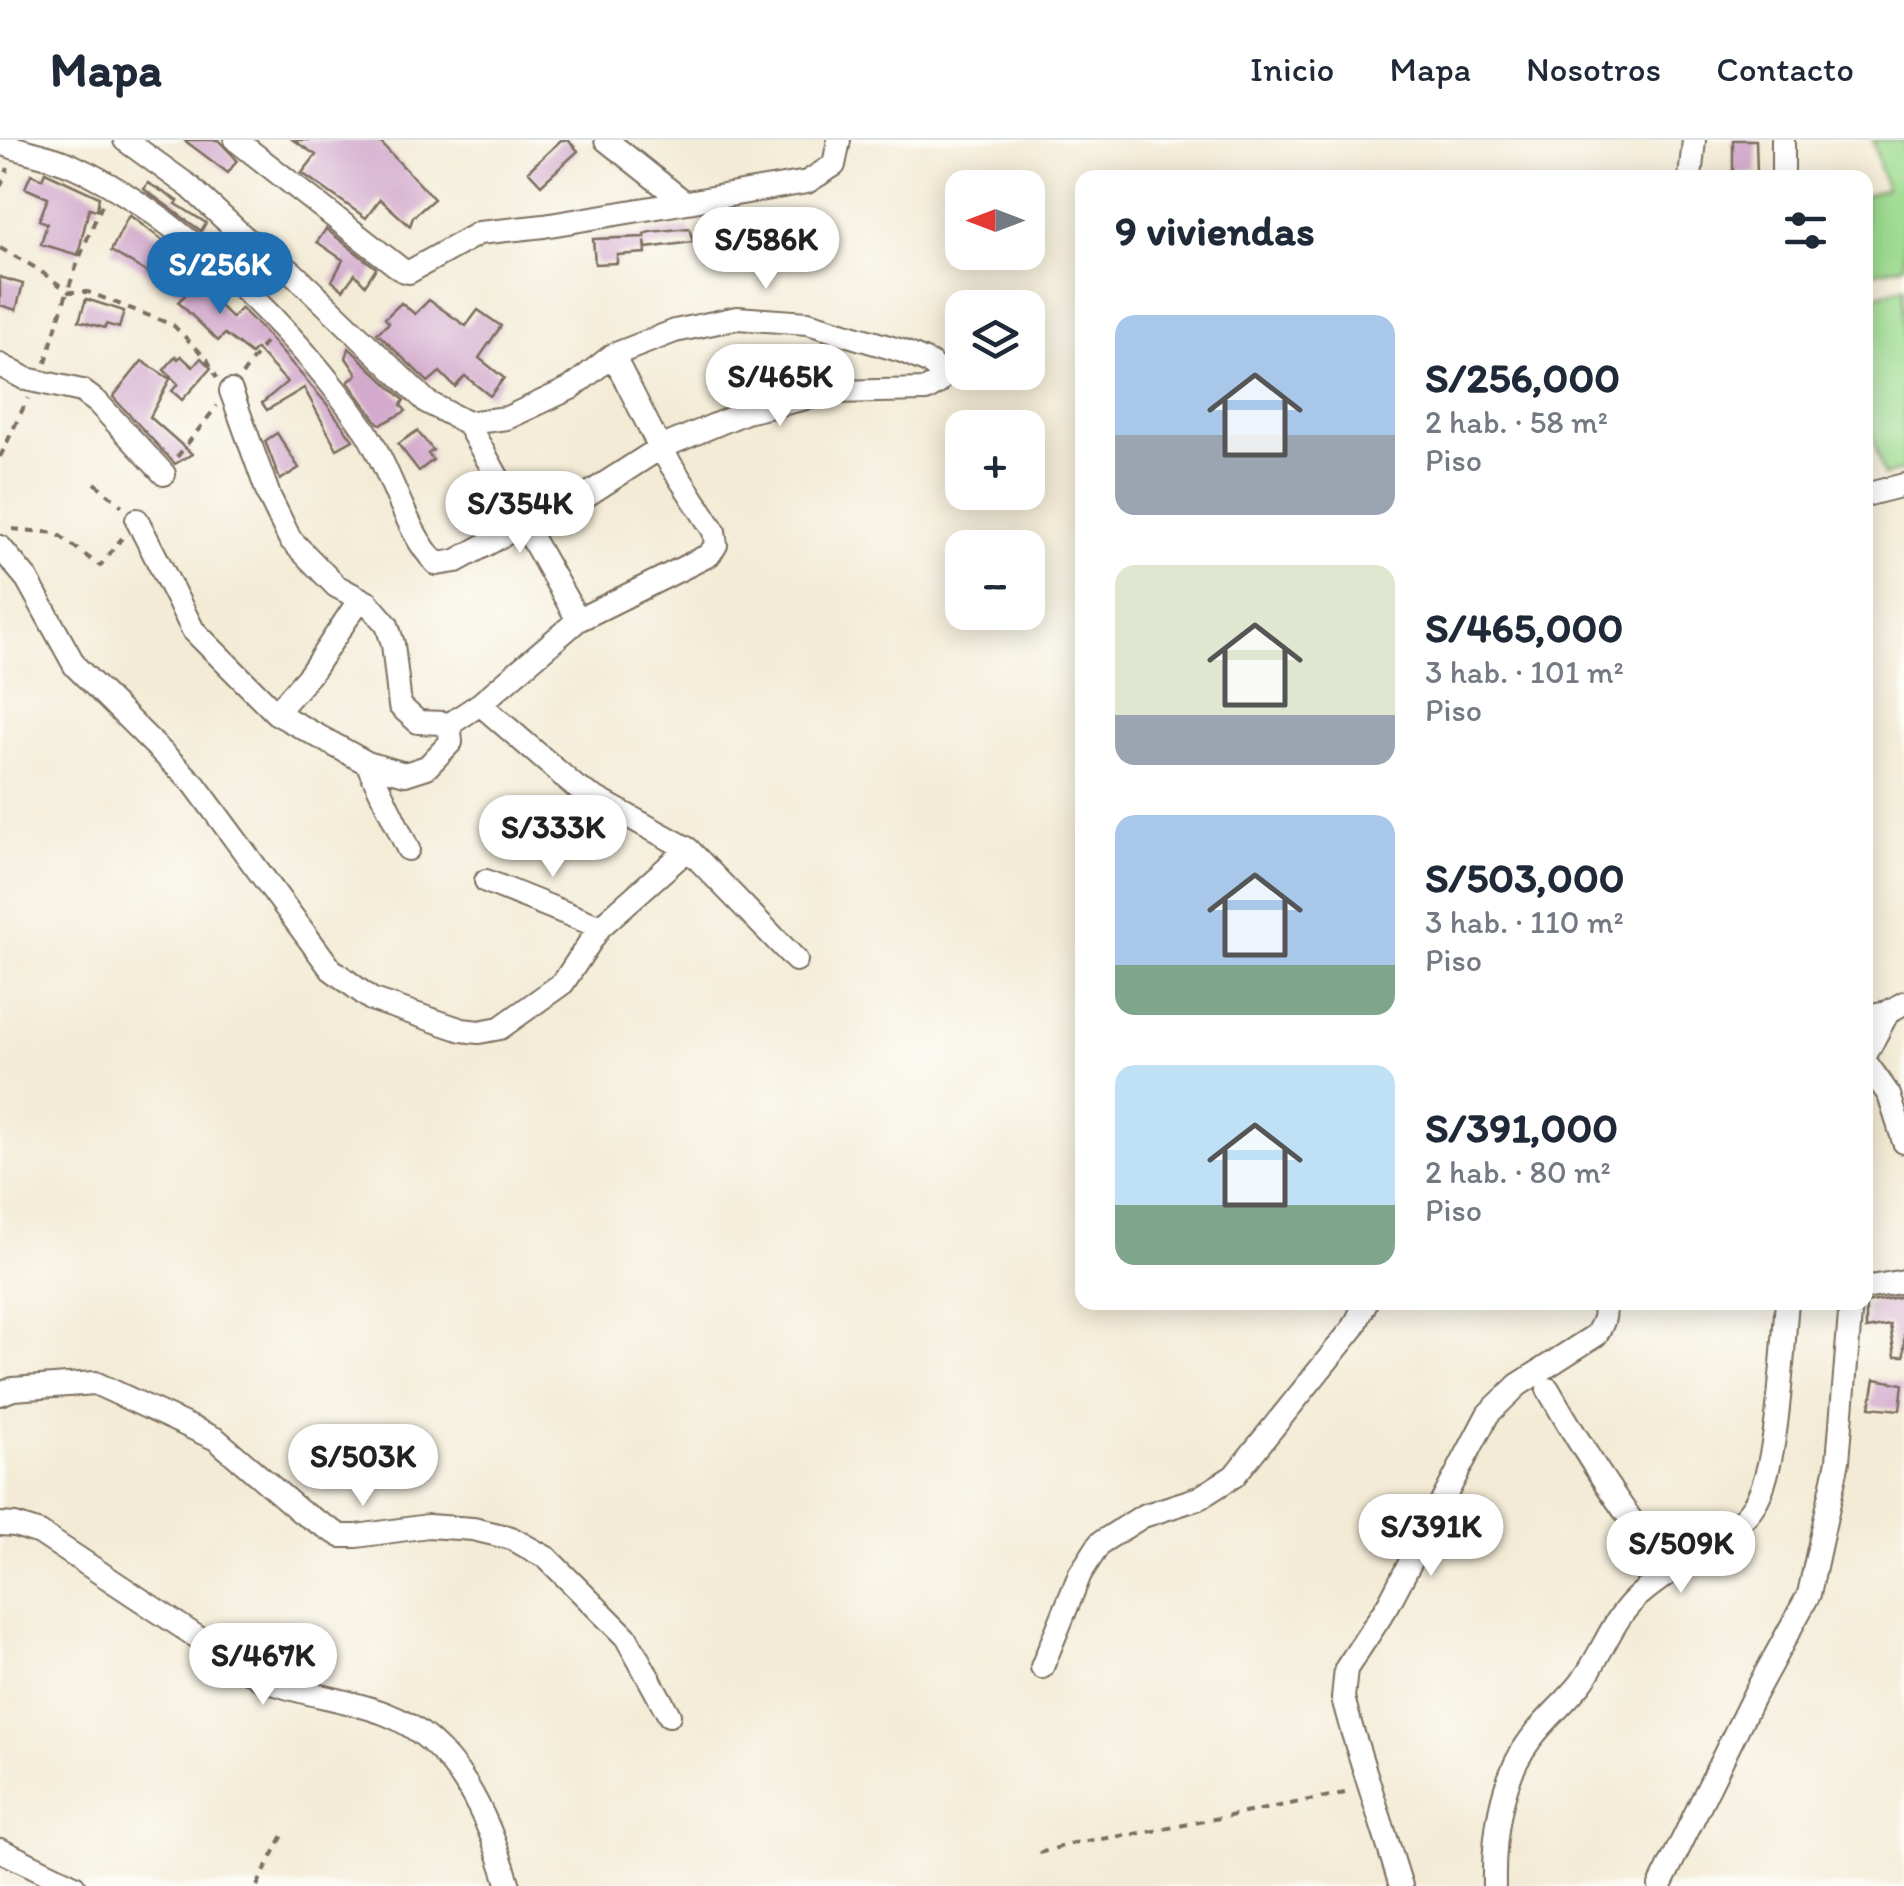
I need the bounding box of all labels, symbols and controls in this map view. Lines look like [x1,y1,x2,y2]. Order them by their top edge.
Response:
text: Mapa [50,40,162,98]
text: Inicio [1250,48,1334,90]
text: Mapa [1389,48,1471,90]
text: Nosotros [1526,48,1661,90]
text: Contacto [1716,48,1854,90]
north arrow [945,170,1045,270]
map controls [945,170,1045,630]
icon: filters [1778,203,1833,258]
text: 9 viviendas [1115,205,1315,256]
pin: S/586K [685,207,847,292]
text: S/586K [714,220,818,258]
pin: S/256K [139,232,301,317]
text: S/256K [169,245,271,283]
button: layers [945,290,1045,390]
pin: S/465K [699,344,861,429]
text: S/256,000 [1425,352,1620,403]
icon: home [1195,355,1315,475]
text: S/465K [728,357,832,395]
text: 2 hab. · 58 m² [1425,403,1608,441]
button: + [945,410,1045,510]
text: Piso [1425,441,1482,479]
pin: S/354K [439,471,601,556]
text: S/354K [467,484,573,522]
button: − [945,530,1045,630]
text: S/465,000 [1425,602,1623,653]
icon: home [1195,605,1315,725]
text: 3 hab. · 101 m² [1425,653,1624,691]
text: Piso [1425,691,1482,729]
pin: S/333K [472,795,634,880]
text: S/333K [501,808,605,846]
text: S/503,000 [1425,852,1625,903]
icon: home [1195,855,1315,975]
text: 3 hab. · 110 m² [1425,903,1624,941]
text: Piso [1425,941,1482,979]
text: S/391,000 [1425,1102,1618,1153]
icon: home [1195,1105,1315,1225]
text: 2 hab. · 80 m² [1425,1153,1611,1191]
text: Piso [1425,1191,1482,1229]
pin: S/503K [282,1424,444,1509]
text: S/503K [310,1437,416,1475]
pin: S/391K [1350,1494,1512,1579]
text: S/391K [1381,1507,1481,1545]
pin: S/509K [1600,1511,1762,1596]
text: S/509K [1628,1524,1734,1562]
pin: S/467K [182,1623,344,1708]
text: S/467K [211,1636,315,1674]

